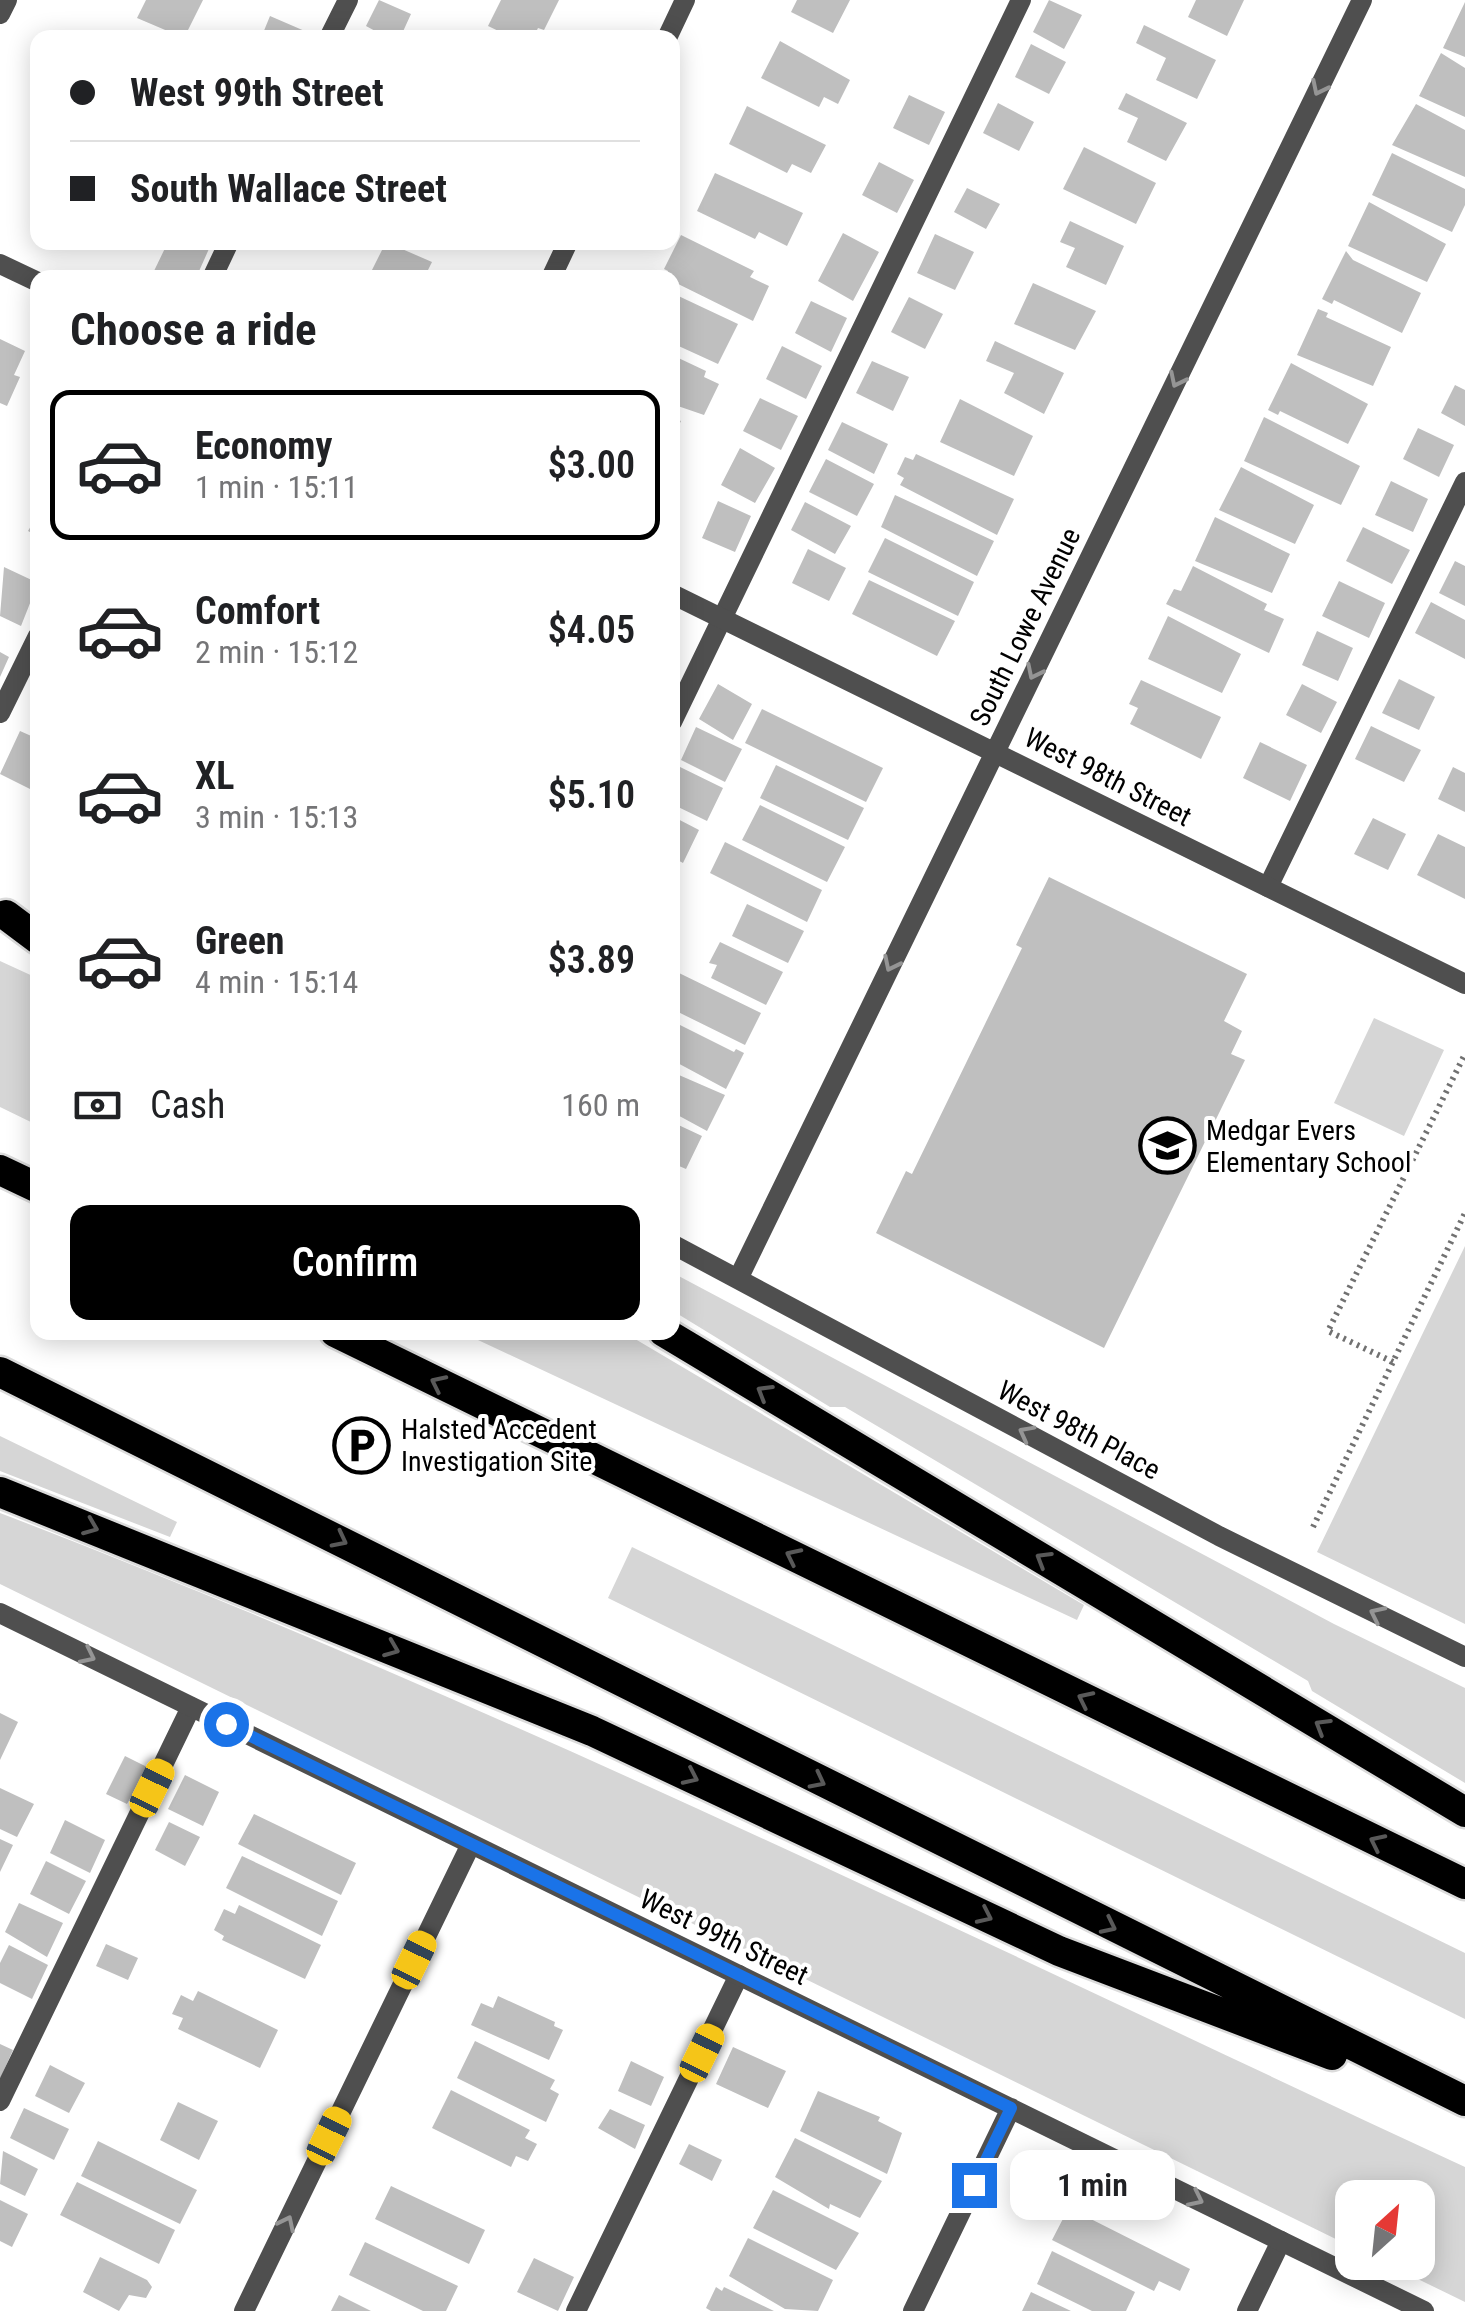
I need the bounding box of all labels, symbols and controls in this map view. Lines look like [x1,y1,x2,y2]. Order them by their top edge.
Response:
text: West 99th Street [130,71,384,115]
one-way arrow [1312,77,1331,95]
text: South Wallace Street [130,167,447,211]
text: Choose a ride [70,303,317,356]
one-way arrow [1169,370,1189,388]
icon: car [75,420,165,510]
text: Economy [195,424,332,468]
text: $3.00 [548,443,635,487]
text: 1 min · 15:11 [195,468,358,506]
street label: South Lowe Avenue [963,523,1087,731]
icon: car [75,585,165,675]
text: Comfort [195,589,320,633]
text: $4.05 [548,608,635,652]
text: 2 min · 15:12 [195,633,358,671]
one-way arrow [1026,662,1046,680]
street label: West 98th Street [1019,721,1197,833]
icon: car [75,750,165,840]
text: XL [195,754,234,798]
text: $5.10 [548,773,635,817]
text: 3 min · 15:13 [195,798,358,836]
icon: car [75,915,165,1005]
text: Green [195,919,285,963]
text: $3.89 [548,938,635,982]
one-way arrow [884,954,904,972]
text: 4 min · 15:14 [195,963,358,1001]
icon: cash [70,1078,125,1133]
text: Cash [150,1083,225,1127]
text: 160 m [561,1086,640,1124]
place label: Medgar Evers Elementary School [1206,1114,1411,1179]
school or university icon: Medgar Evers Elementary School [1137,1116,1197,1176]
button: Confirm [70,1205,640,1320]
street label: West 98th Place [992,1373,1166,1487]
one-way arrow [431,1376,449,1395]
one-way arrow [757,1385,775,1404]
place label: Halsted Accedent Investigation Site [401,1413,597,1478]
parking icon: Halsted Accedent Investigation Site [332,1415,392,1475]
one-way arrow [1019,1426,1037,1445]
one-way arrow [81,1516,99,1536]
one-way arrow [330,1528,348,1548]
one-way arrow [786,1549,804,1569]
one-way arrow [1036,1552,1054,1571]
one-way arrow [1370,1607,1388,1626]
one-way arrow [382,1638,400,1658]
one-way arrow [77,1643,95,1663]
one-way arrow [1078,1692,1096,1711]
route start [204,1702,249,1747]
one-way arrow [1315,1719,1333,1738]
car [125,1754,179,1822]
one-way arrow [681,1765,699,1785]
one-way arrow [807,1768,825,1788]
one-way arrow [1370,1834,1388,1854]
street label: West 99th Street [635,1882,813,1992]
one-way arrow [975,1903,993,1923]
one-way arrow [1098,1913,1116,1933]
car [387,1926,441,1994]
car [675,2019,729,2087]
car [302,2102,356,2170]
callout: 1 min [1009,2150,1174,2220]
route end [952,2163,997,2208]
text: 1 min [1057,2166,1128,2204]
north arrow [1335,2180,1435,2280]
map controls [1335,2180,1435,2280]
one-way arrow [1186,2187,1204,2207]
one-way arrow [274,2216,294,2234]

